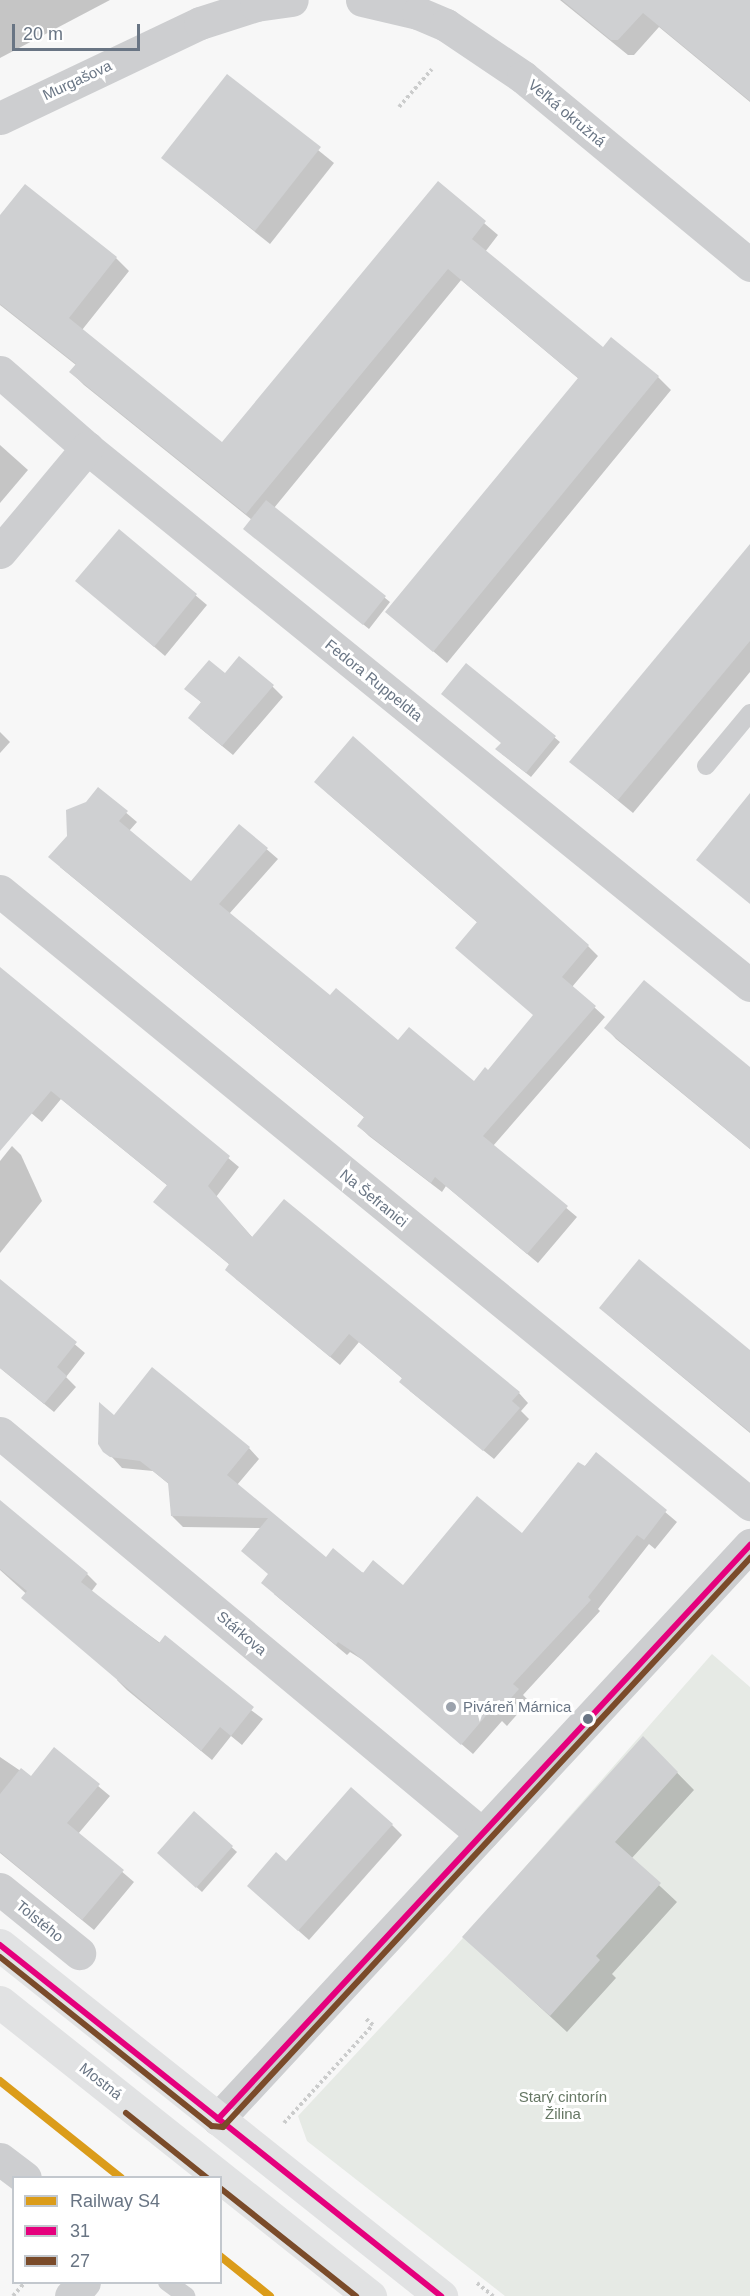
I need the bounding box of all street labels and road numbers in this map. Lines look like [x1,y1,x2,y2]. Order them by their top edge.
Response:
street label: Murgašova [40,56,114,104]
street label: Veľká okružná [525,75,609,151]
street label: Fedora Ruppeldta [322,635,426,725]
street label: Na Šefranici [337,1165,411,1231]
street label: Stárkova [214,1607,270,1659]
street label: Tolstého [13,1896,67,1946]
street label: Mostná [76,2059,126,2103]

